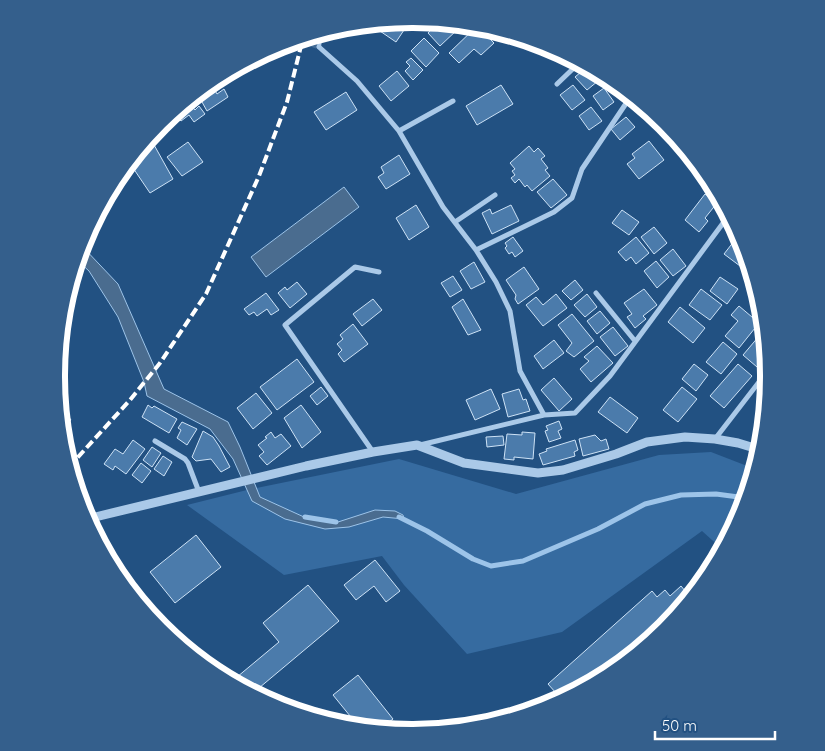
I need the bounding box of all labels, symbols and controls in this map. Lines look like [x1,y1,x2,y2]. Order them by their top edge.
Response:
scale bar [655,708,775,740]
text: 50 m [662,716,697,735]

